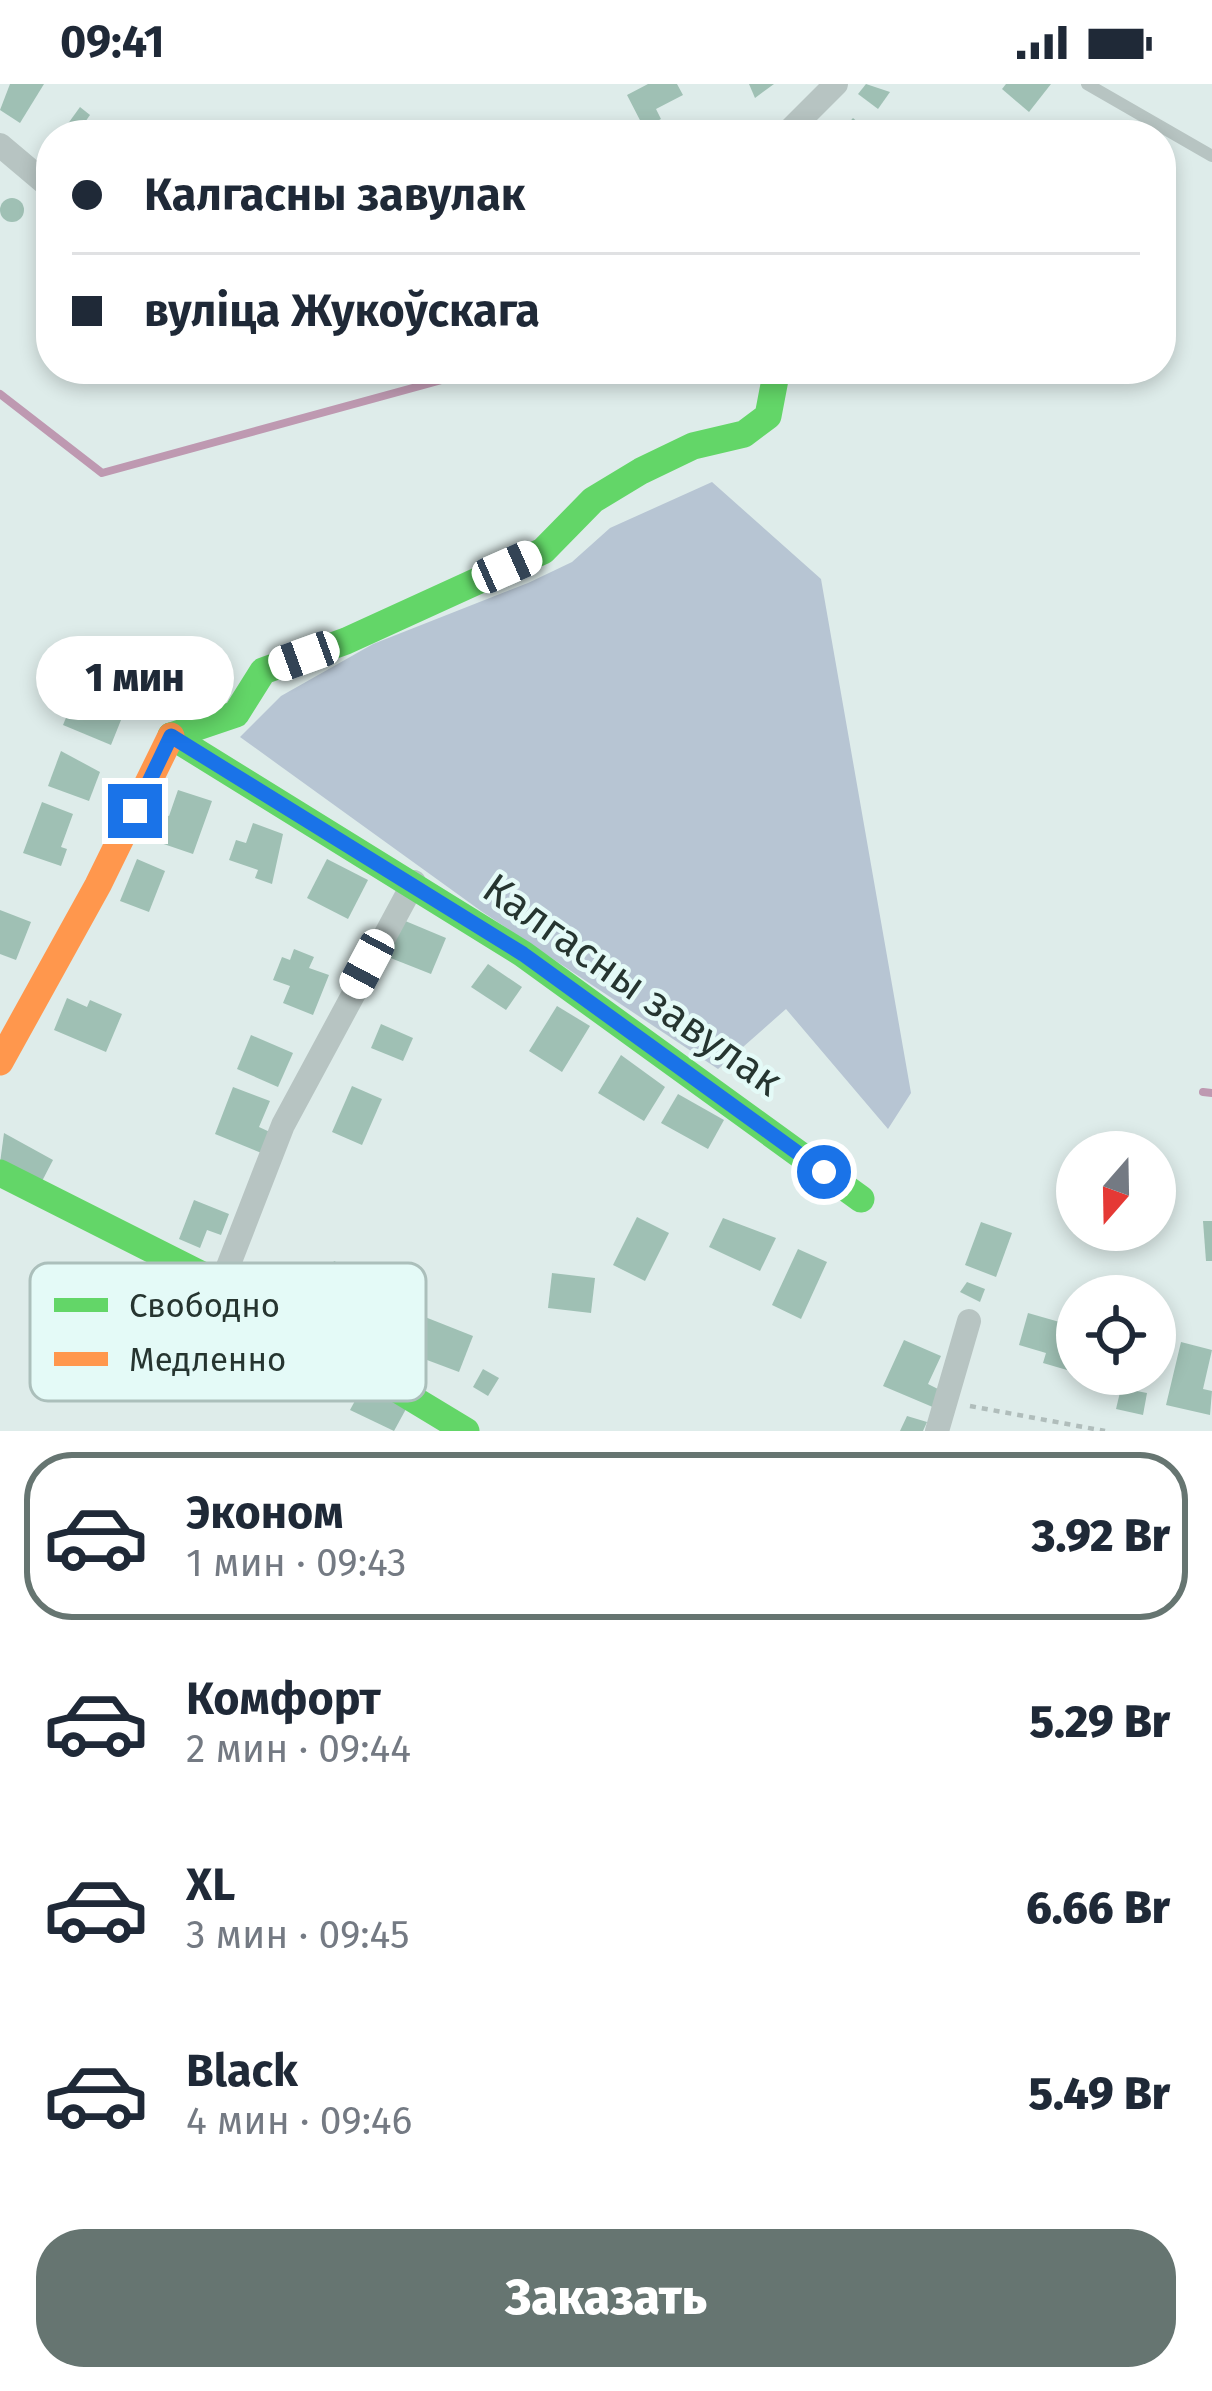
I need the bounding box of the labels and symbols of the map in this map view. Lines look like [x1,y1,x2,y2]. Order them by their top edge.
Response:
car [467,536,547,598]
car [264,627,344,685]
callout: 1 мин [36,637,234,721]
route end [108,784,162,838]
street label: Калгасны завулак [473,863,792,1107]
car [334,924,400,1004]
north arrow [1056,1131,1176,1251]
route start [797,1145,851,1199]
legend [30,1263,426,1401]
text: Свободно [129,1286,280,1326]
text: Медленно [129,1340,286,1380]

